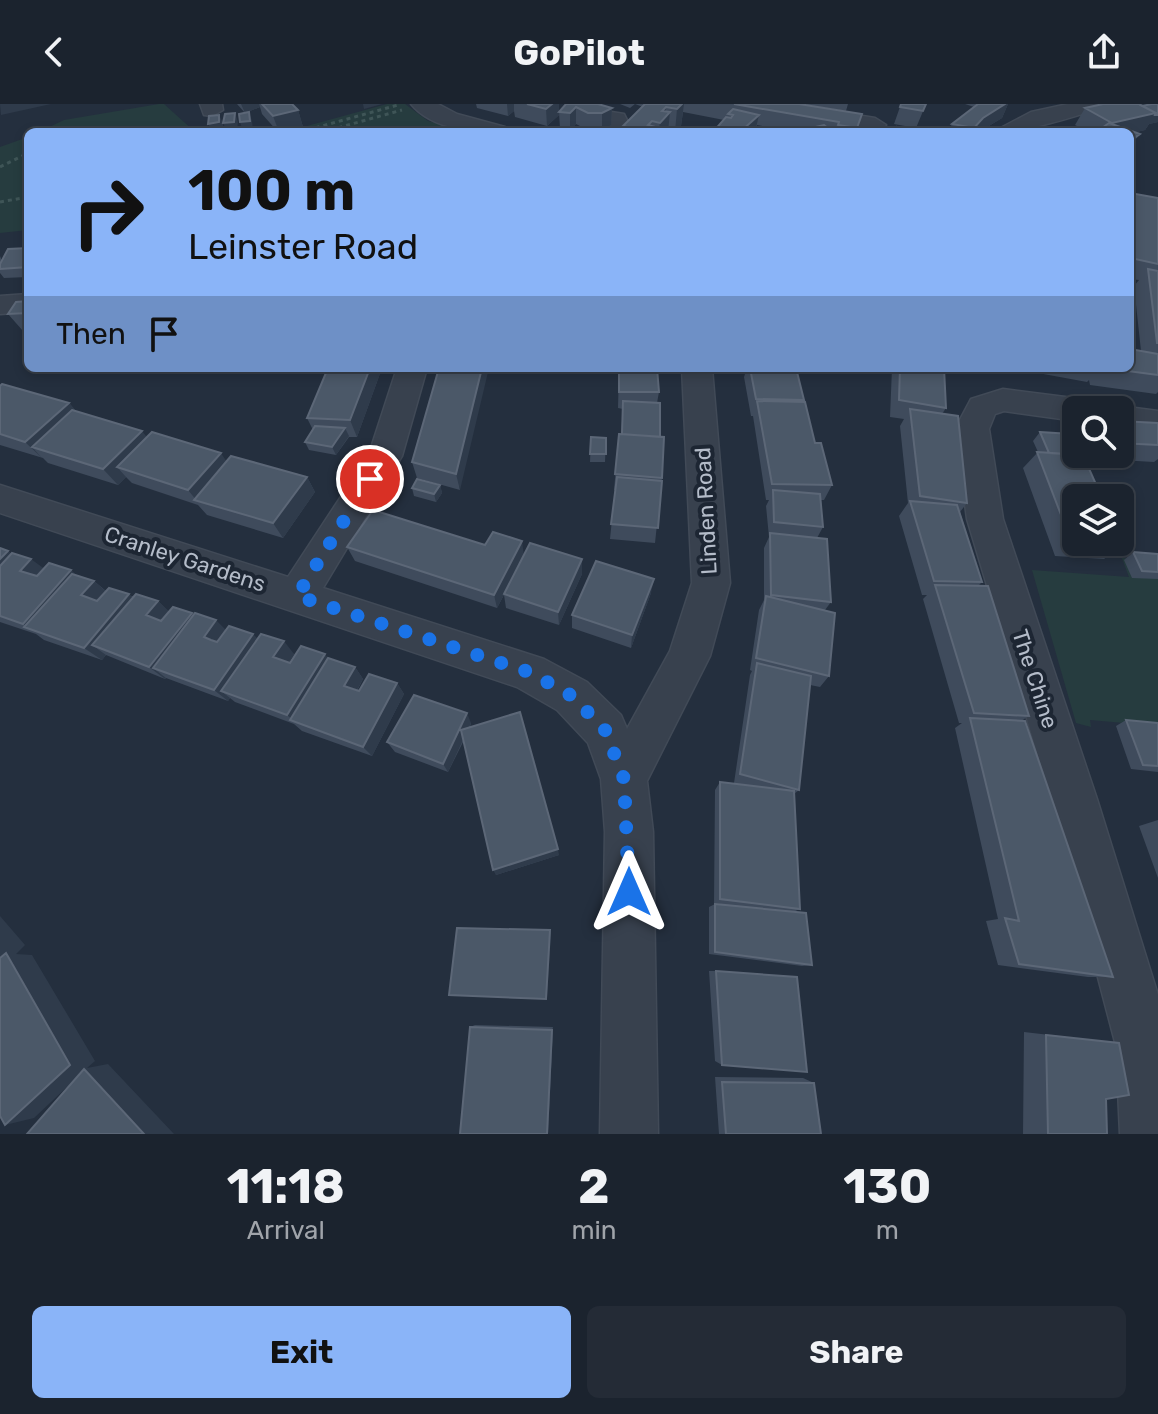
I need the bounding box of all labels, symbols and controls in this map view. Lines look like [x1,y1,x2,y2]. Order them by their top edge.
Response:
icon: back [32,30,76,74]
icon: share [1082,30,1126,74]
text: GoPilot [513,31,645,74]
text: 100 m [188,158,355,224]
icon: right [56,160,160,264]
text: Leinster Road [188,225,418,268]
icon: arrive [142,312,186,356]
text: Then [56,316,126,352]
map controls [1062,396,1134,556]
button: search [1062,396,1134,468]
pin [336,445,404,513]
street label: Linden Road [689,447,723,575]
icon: arrive [348,457,392,501]
button: layers [1062,484,1134,556]
street label: Cranley Gardens [101,520,269,598]
street label: The Chine [1006,626,1064,732]
position arrow [587,850,671,934]
text: 11:18 [227,1158,345,1215]
text: 2 [578,1158,610,1215]
text: 130 [843,1158,931,1215]
text: Arrival [247,1215,325,1246]
text: min [571,1215,617,1246]
text: m [876,1215,899,1246]
button: Exit [32,1306,571,1398]
button: Share [587,1306,1126,1398]

